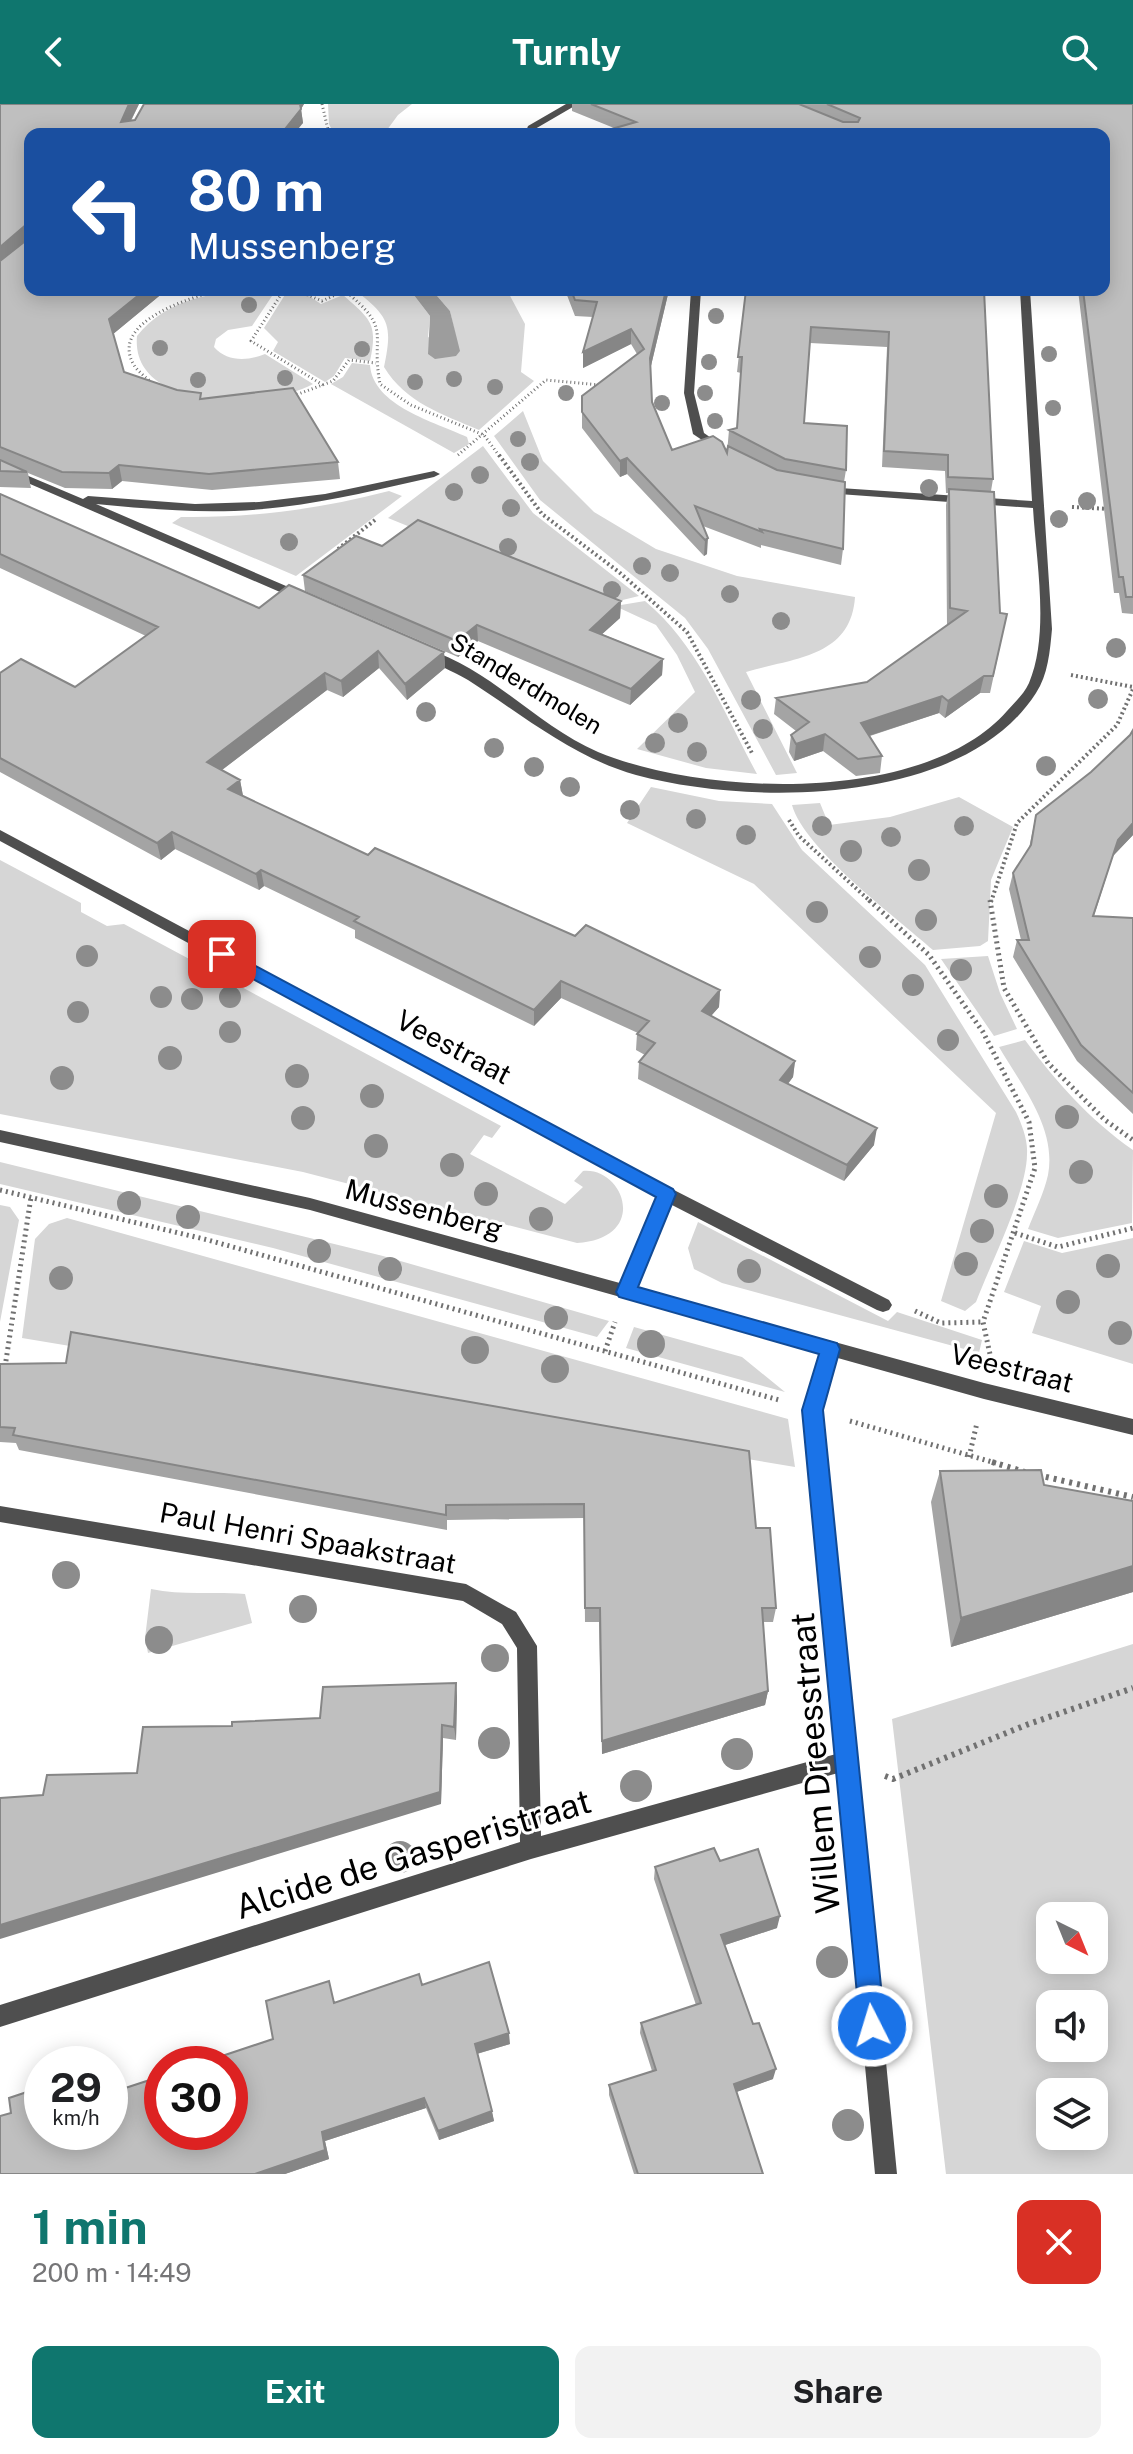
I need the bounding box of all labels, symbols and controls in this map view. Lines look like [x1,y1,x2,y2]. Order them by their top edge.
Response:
icon: back [32,30,76,74]
icon: search [1057,30,1101,74]
text: Turnly [512,31,621,73]
text: 80 m [188,158,324,224]
icon: left [56,160,160,264]
text: Mussenberg [188,225,396,267]
street label: Standerdmolen [446,627,607,739]
pin [188,920,256,988]
icon: arrive [200,932,244,976]
street label: Veestraat [391,1003,517,1091]
street label: Mussenberg [342,1172,507,1245]
street label: Veestraat [947,1336,1077,1399]
street label: Paul Henri Spaakstraat [157,1495,459,1580]
street label: Willem Dreesstraat [782,1611,848,1915]
street label: Alcide de Gasperistraat [230,1781,596,1927]
north arrow [1036,1902,1108,1974]
map controls [1036,1902,1108,2150]
position arrow [830,1984,914,2068]
button: sound [1036,1990,1108,2062]
speed limit sign: 30 [144,2046,248,2150]
text: 29 [50,2064,102,2111]
button: layers [1036,2078,1108,2150]
text: km/h [52,2106,100,2130]
text: 1 min [32,2198,148,2255]
button: close [1017,2200,1101,2284]
text: 200 m · 14:49 [32,2257,192,2288]
button: Exit [32,2346,559,2438]
button: Share [575,2346,1101,2438]

